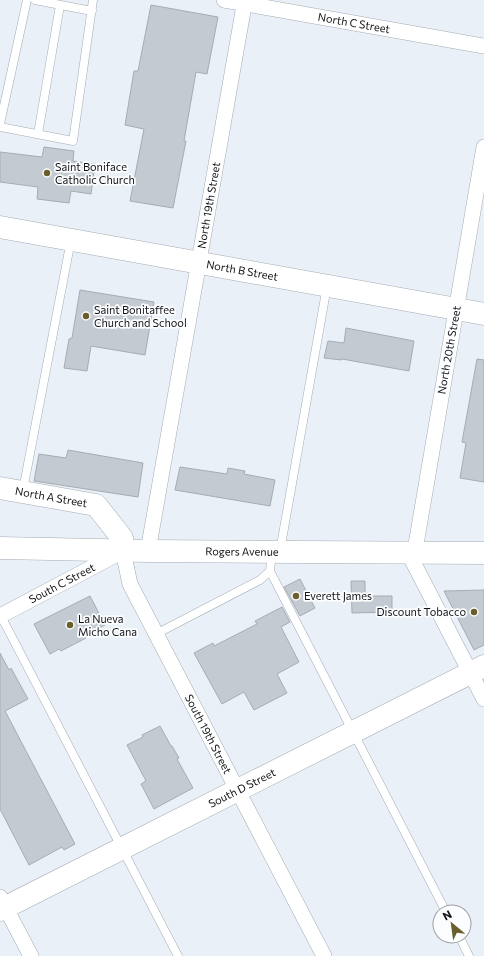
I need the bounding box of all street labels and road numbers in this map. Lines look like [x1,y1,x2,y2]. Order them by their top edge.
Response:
street label: North C Street [317,10,392,35]
street label: North 19th Street [194,160,222,250]
street label: North B Street [205,257,280,283]
street label: North 20th Street [434,304,463,395]
street label: North A Street [14,484,89,509]
street label: Rogers Avenue [205,544,279,558]
street label: South C Street [26,560,97,606]
street label: South 19th Street [183,692,235,776]
street label: South D Street [206,765,278,810]

